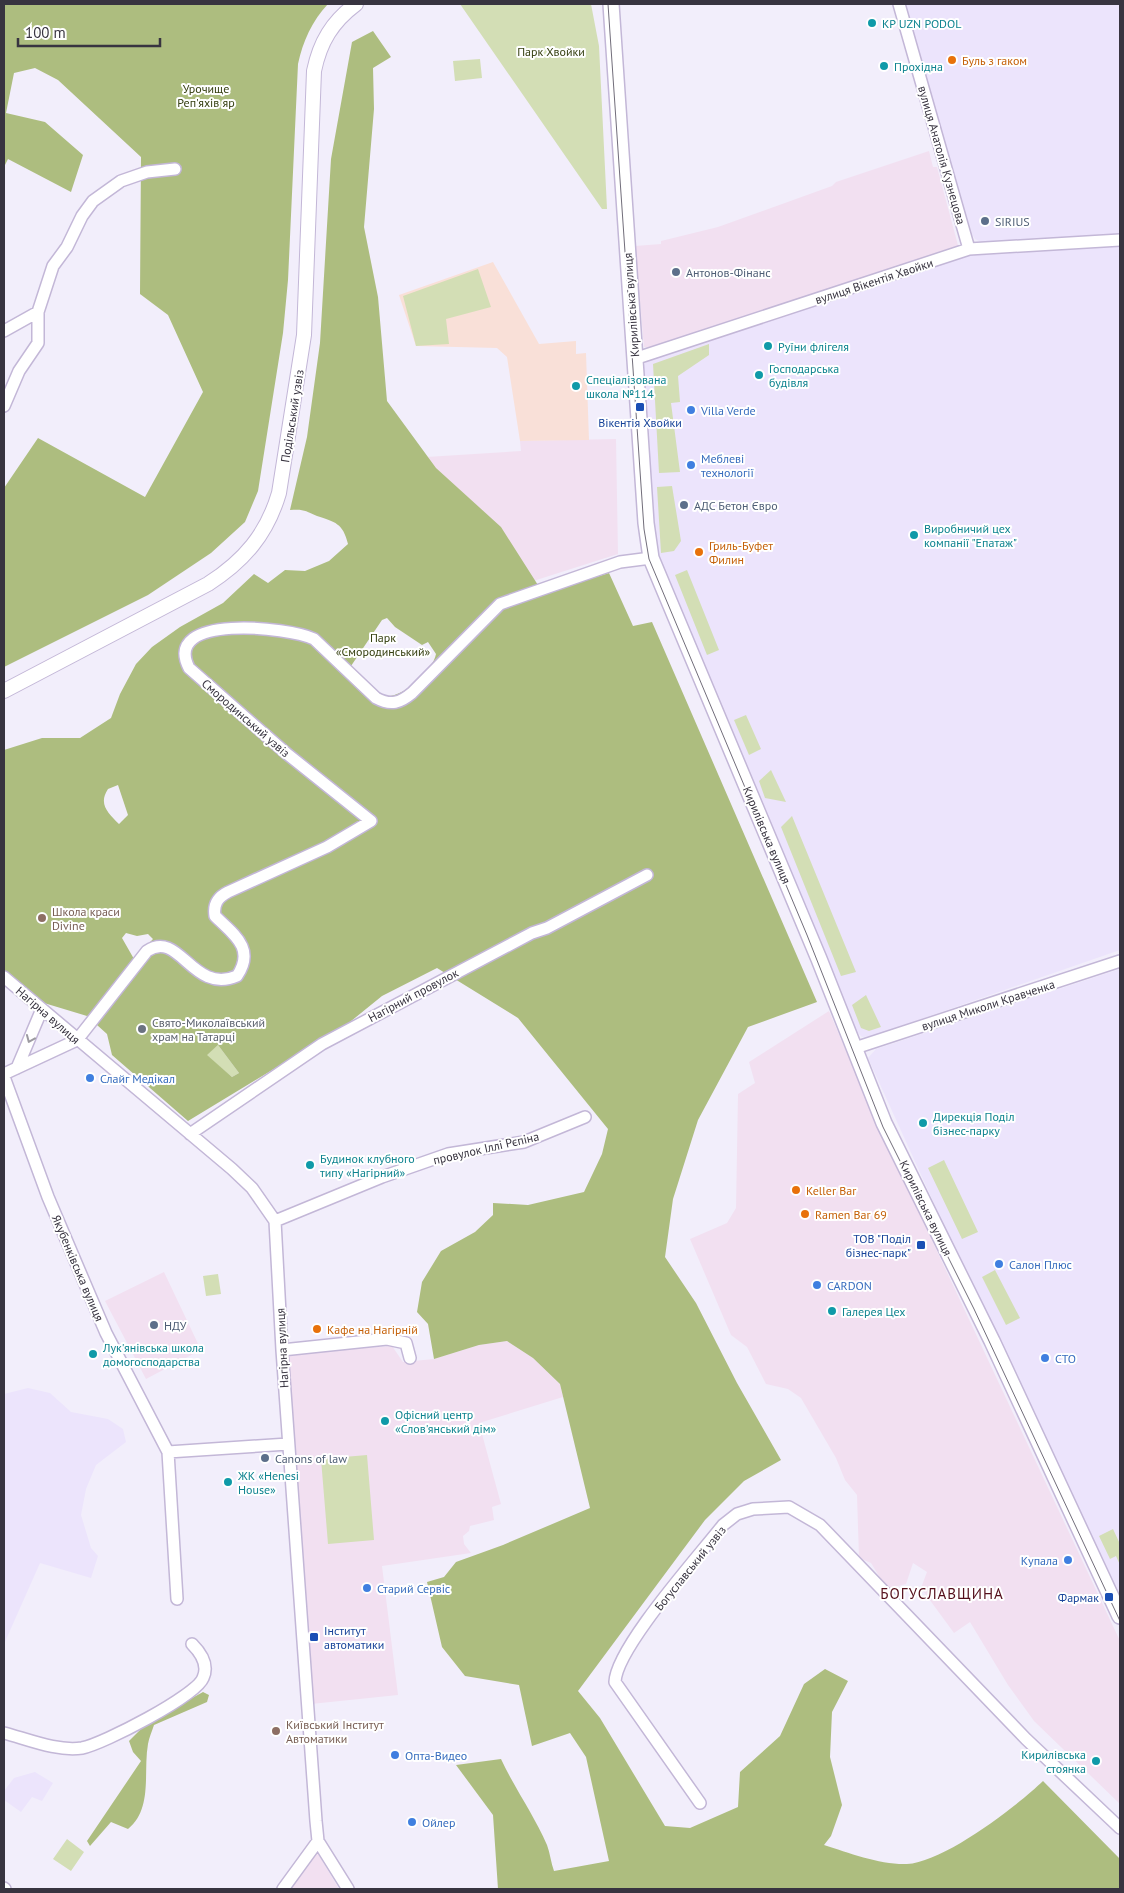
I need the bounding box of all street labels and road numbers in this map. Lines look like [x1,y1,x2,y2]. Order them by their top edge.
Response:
street label: вулиця Анатолія Кузнецова [915,84,969,226]
street label: Кирилівська вулиця [620,252,642,358]
street label: вулиця Вікентія Хвойки [813,255,935,307]
street label: Подільський узвіз [277,368,307,464]
street label: Смородинський узвіз [199,676,293,760]
street label: Кирилівська вулиця [740,784,794,886]
street label: Нагірний провулок [365,965,461,1025]
street label: вулиця Миколи Кравченка [919,976,1057,1034]
street label: Нагірна вулиця [13,983,83,1047]
street label: провулок Іллі Рєпіна [432,1129,540,1167]
street label: Кирилівська вулиця [896,1158,956,1258]
street label: Якубенківська вулиця [49,1212,107,1324]
street label: Нагірна вулиця [272,1308,292,1388]
street label: Богуславський узвіз [651,1523,729,1613]

